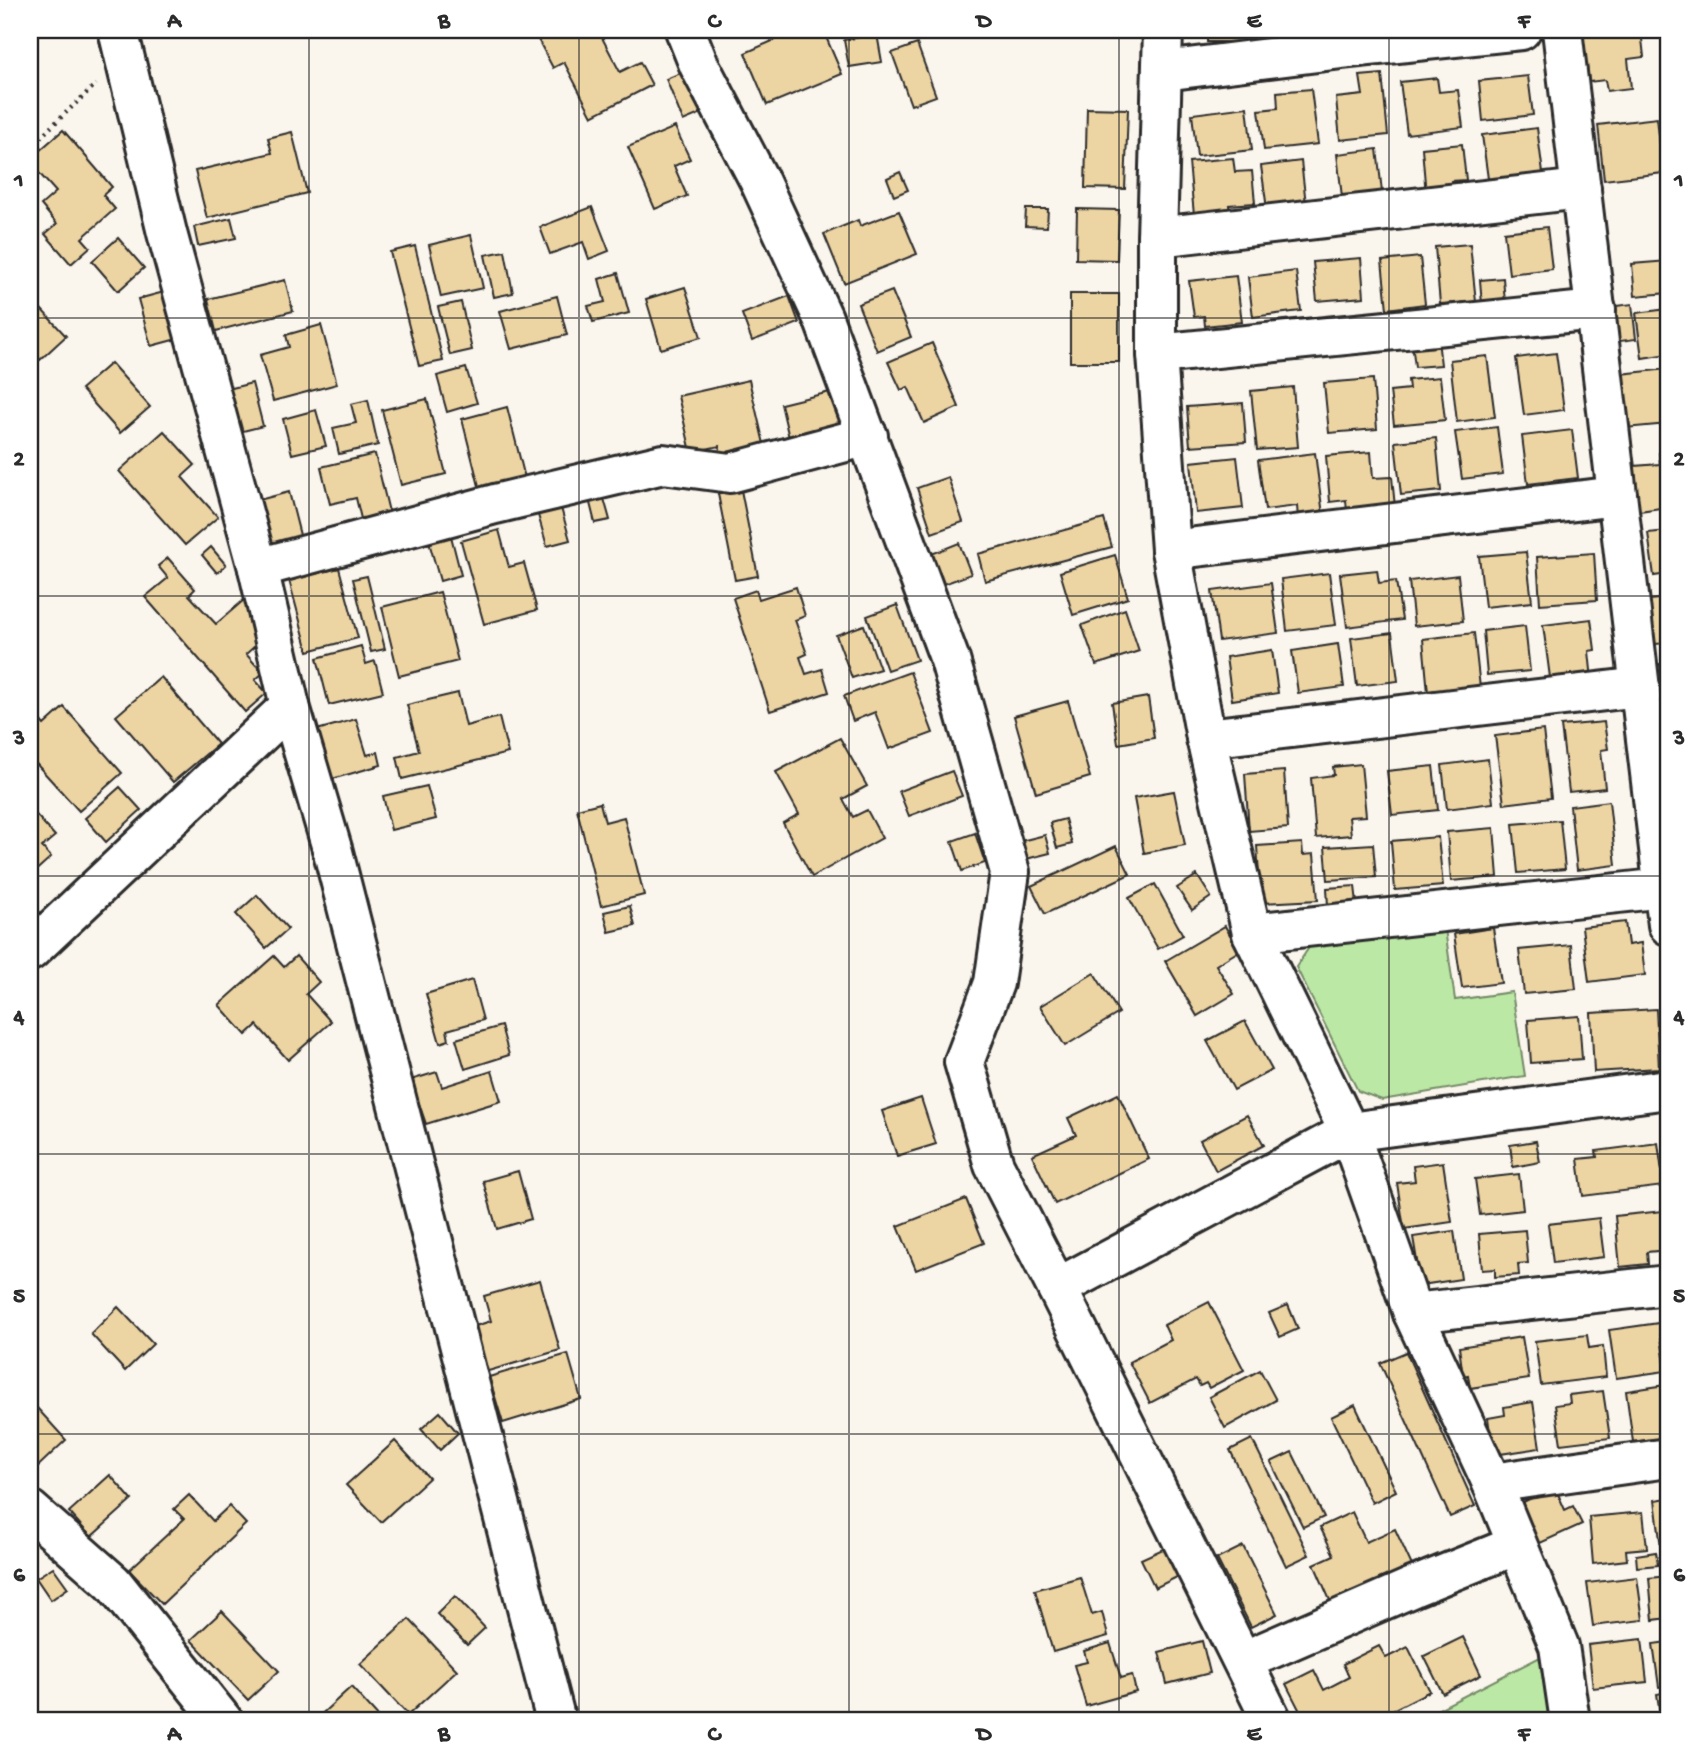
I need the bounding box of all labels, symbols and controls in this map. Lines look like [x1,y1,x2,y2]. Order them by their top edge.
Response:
text: A [166,9,182,36]
text: B [437,9,451,36]
text: C [708,9,723,36]
text: D [975,9,993,36]
text: E [1247,9,1263,36]
text: F [1517,9,1532,36]
text: 1 [13,168,24,195]
text: 1 [1673,168,1684,195]
text: 2 [13,447,25,474]
text: 2 [1673,447,1685,474]
text: 3 [12,726,25,753]
text: 3 [1672,726,1685,753]
text: 4 [13,1005,25,1032]
text: 4 [1673,1005,1685,1032]
text: 5 [13,1284,25,1311]
text: 5 [1673,1284,1685,1311]
text: 6 [13,1563,26,1590]
text: 6 [1673,1563,1686,1590]
text: A [166,1722,182,1749]
text: B [437,1722,451,1749]
text: C [708,1722,723,1749]
text: D [975,1722,993,1749]
text: E [1247,1722,1263,1749]
text: F [1517,1722,1532,1749]

